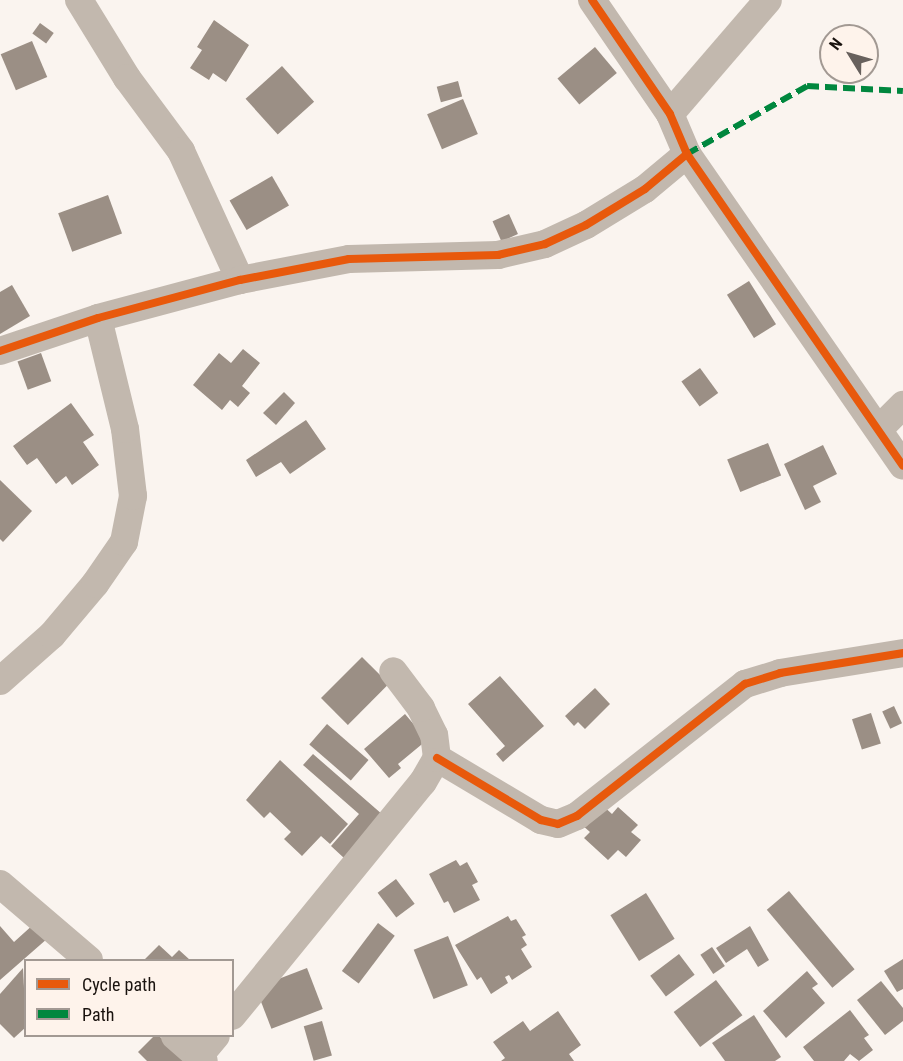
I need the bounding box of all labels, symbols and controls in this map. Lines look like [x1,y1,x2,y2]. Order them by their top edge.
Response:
north arrow [819,24,879,84]
text: N [825,34,846,54]
legend [24,959,234,1037]
text: Cycle path [82,974,156,995]
text: Path [82,1004,115,1025]

